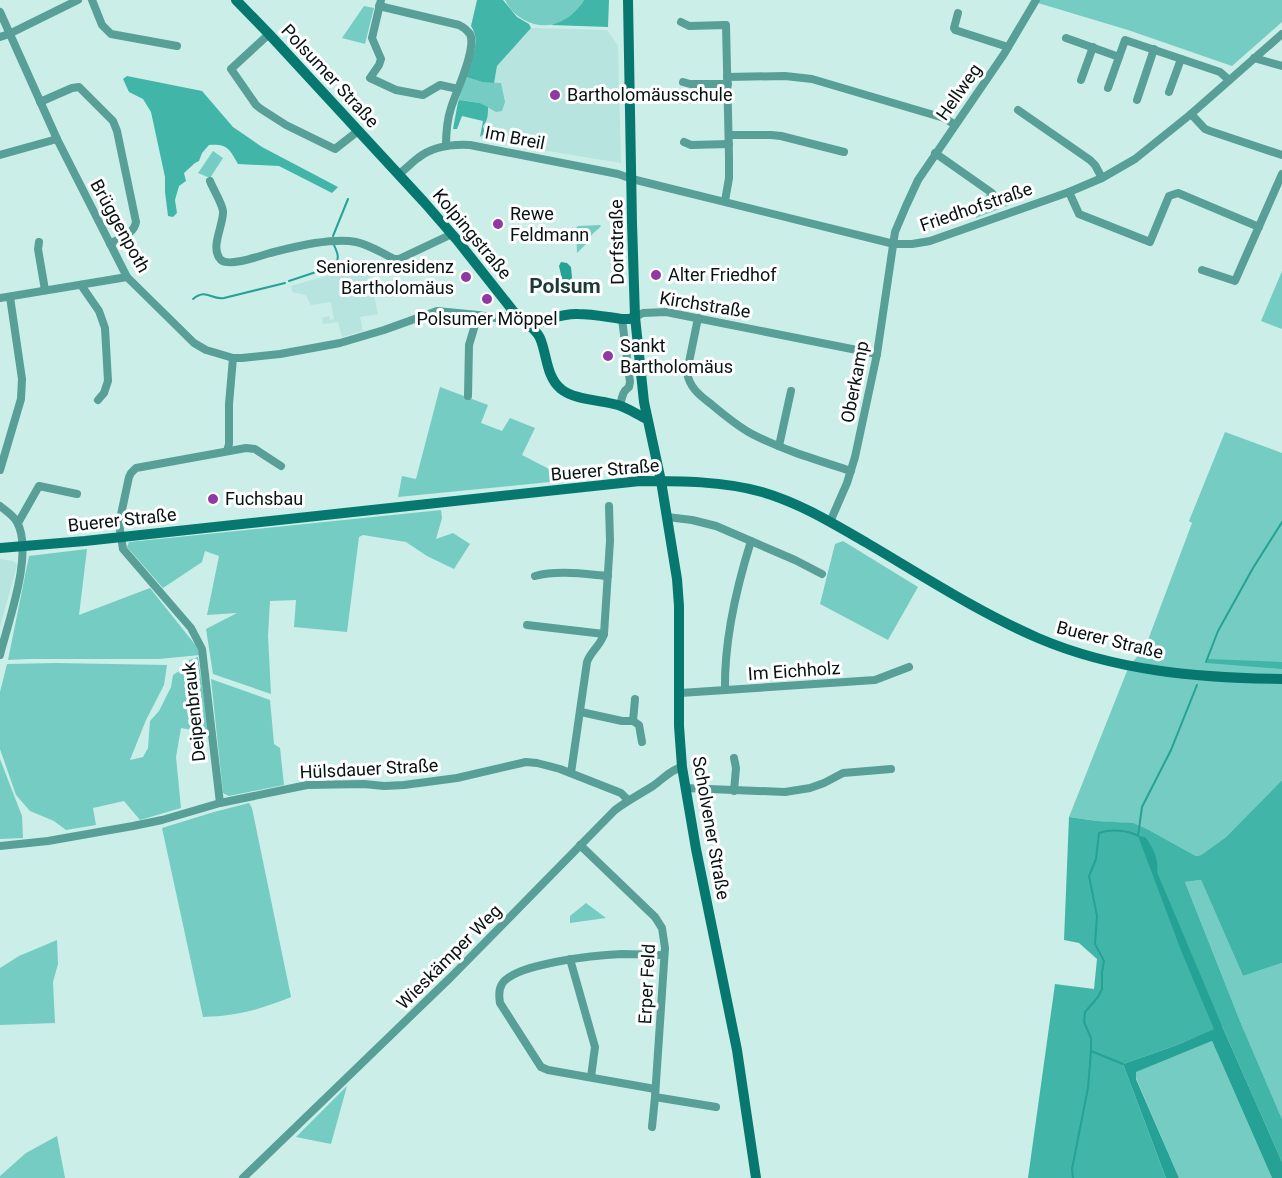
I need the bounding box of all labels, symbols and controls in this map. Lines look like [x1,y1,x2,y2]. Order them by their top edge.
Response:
street label: Polsumer Straße [277,20,384,132]
street label: Hellweg [932,59,986,124]
place label: Bartholomäusschule [567,84,733,105]
marker: Bartholomäusschule [548,88,562,102]
street label: Im Breil [483,121,547,154]
street label: Brüggenpoth [86,176,155,276]
street label: Friedhofstraße [917,178,1035,236]
street label: Kolpingstraße [429,184,516,283]
street label: Dorfstraße [605,199,628,285]
place label: Rewe Feldmann [510,203,589,245]
marker: Rewe Feldmann [491,217,505,231]
place label: Seniorenresidenz Bartholomäus [316,256,454,298]
place label: Alter Friedhof [668,264,777,285]
marker: Alter Friedhof [649,268,663,282]
marker: Seniorenresidenz Bartholomäus [459,270,473,284]
district label: Polsum [529,274,601,298]
street label: Kirchstraße [658,287,752,322]
marker: Polsumer Möppel [480,292,494,306]
place label: Polsumer Möppel [416,308,558,329]
place label: Sankt Bartholomäus [620,335,733,377]
street label: Oberkamp [836,339,873,425]
marker: Sankt Bartholomäus [601,349,615,363]
street label: Buerer Straße [550,454,660,485]
place label: Fuchsbau [225,488,303,509]
marker: Fuchsbau [206,492,220,506]
street label: Buerer Straße [67,503,177,536]
street label: Buerer Straße [1055,616,1166,663]
street label: Im Eichholz [747,657,841,684]
street label: Deipenbrauk [178,660,209,763]
street label: Hülsdauer Straße [299,754,439,783]
street label: Scholvener Straße [689,755,734,901]
street label: Wieskämper Weg [392,900,505,1013]
street label: Erper Feld [634,943,659,1025]

